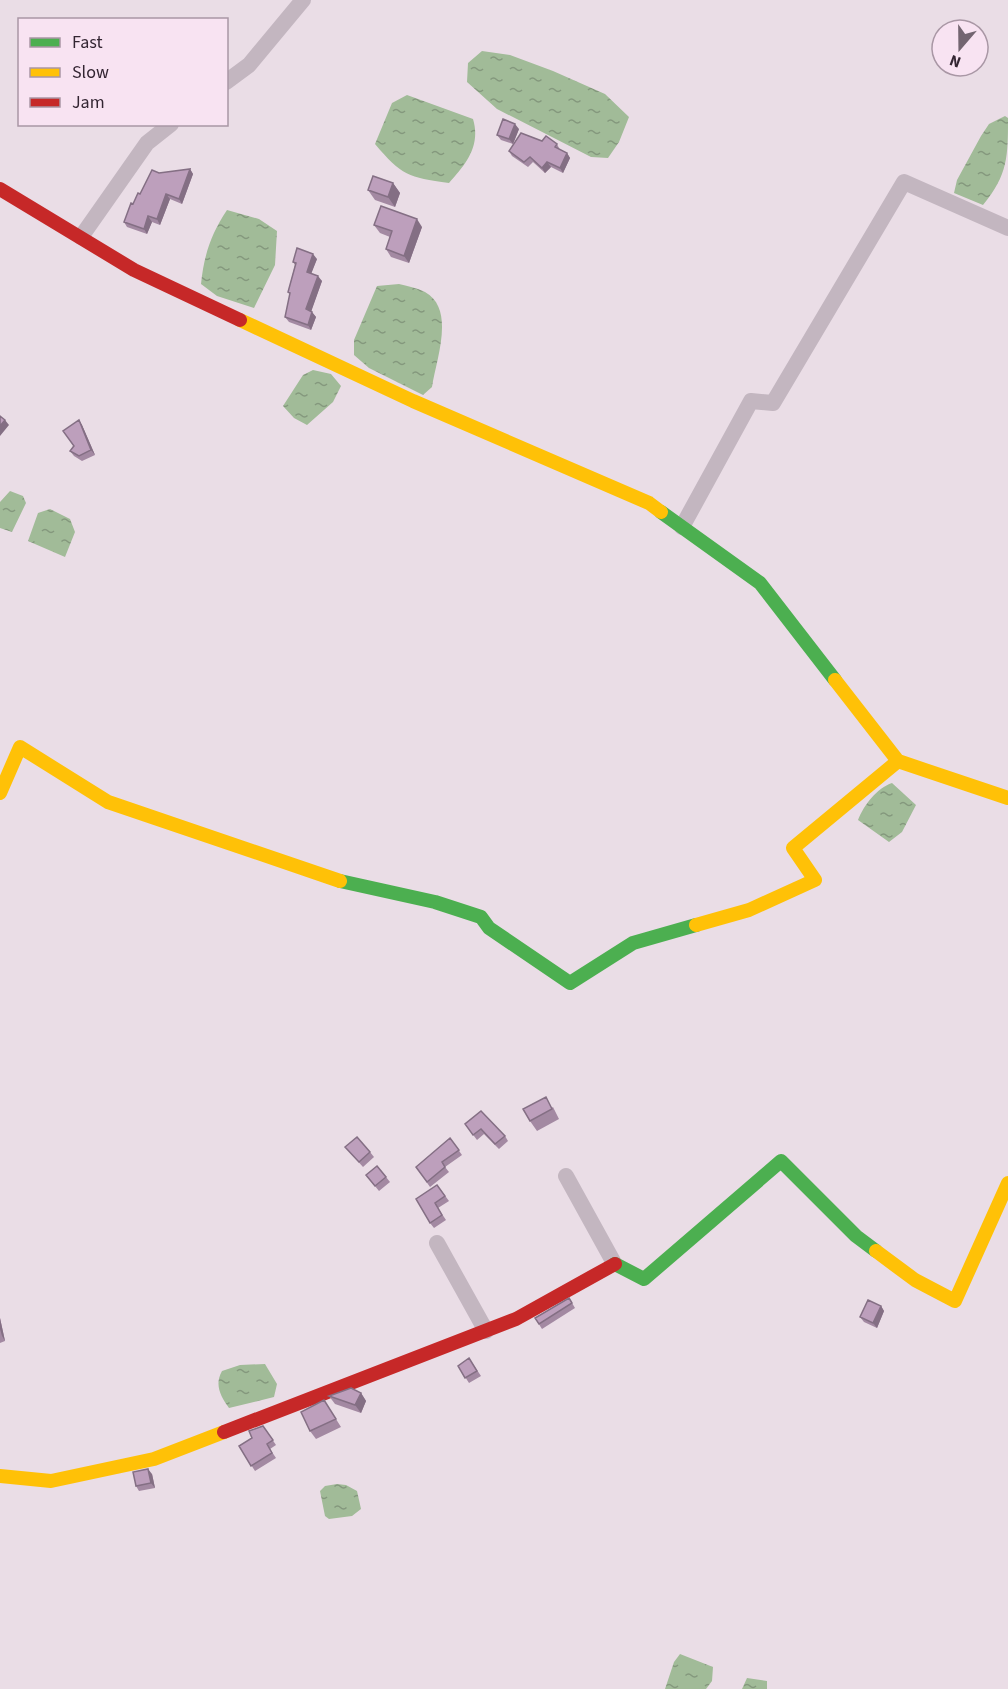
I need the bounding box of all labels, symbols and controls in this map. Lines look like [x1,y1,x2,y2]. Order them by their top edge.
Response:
legend [18,18,228,126]
north arrow [930,18,990,78]
text: Fast [72,30,103,55]
text: N [946,49,964,73]
text: Slow [72,60,109,85]
text: Jam [72,90,105,115]

